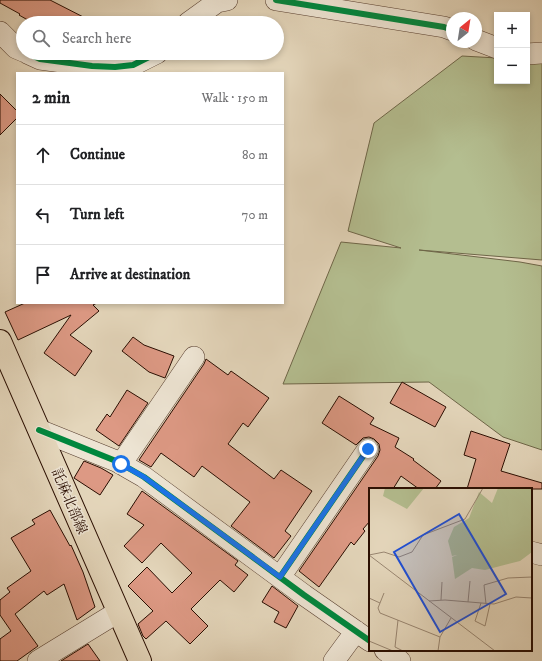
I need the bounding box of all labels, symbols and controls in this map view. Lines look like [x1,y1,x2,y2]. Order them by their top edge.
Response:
north arrow [446,12,482,48]
map controls [494,12,530,84]
button: + [494,12,530,48]
search box [16,16,284,60]
icon: search [30,27,52,49]
text: Search here [62,29,131,48]
button: − [494,48,530,84]
text: 2 min [32,87,70,109]
text: Walk · 150 m [202,90,268,106]
icon: ahead [32,144,54,166]
text: Continue [70,145,125,164]
text: 80 m [242,147,268,163]
icon: left [32,204,54,226]
text: Turn left [70,205,124,224]
text: 70 m [242,207,268,223]
icon: arrive [32,264,54,286]
text: Arrive at destination [70,265,190,284]
route end [359,440,377,458]
route start [112,455,130,473]
street label: 託麻北部線 [47,466,91,537]
inset map [369,488,532,651]

